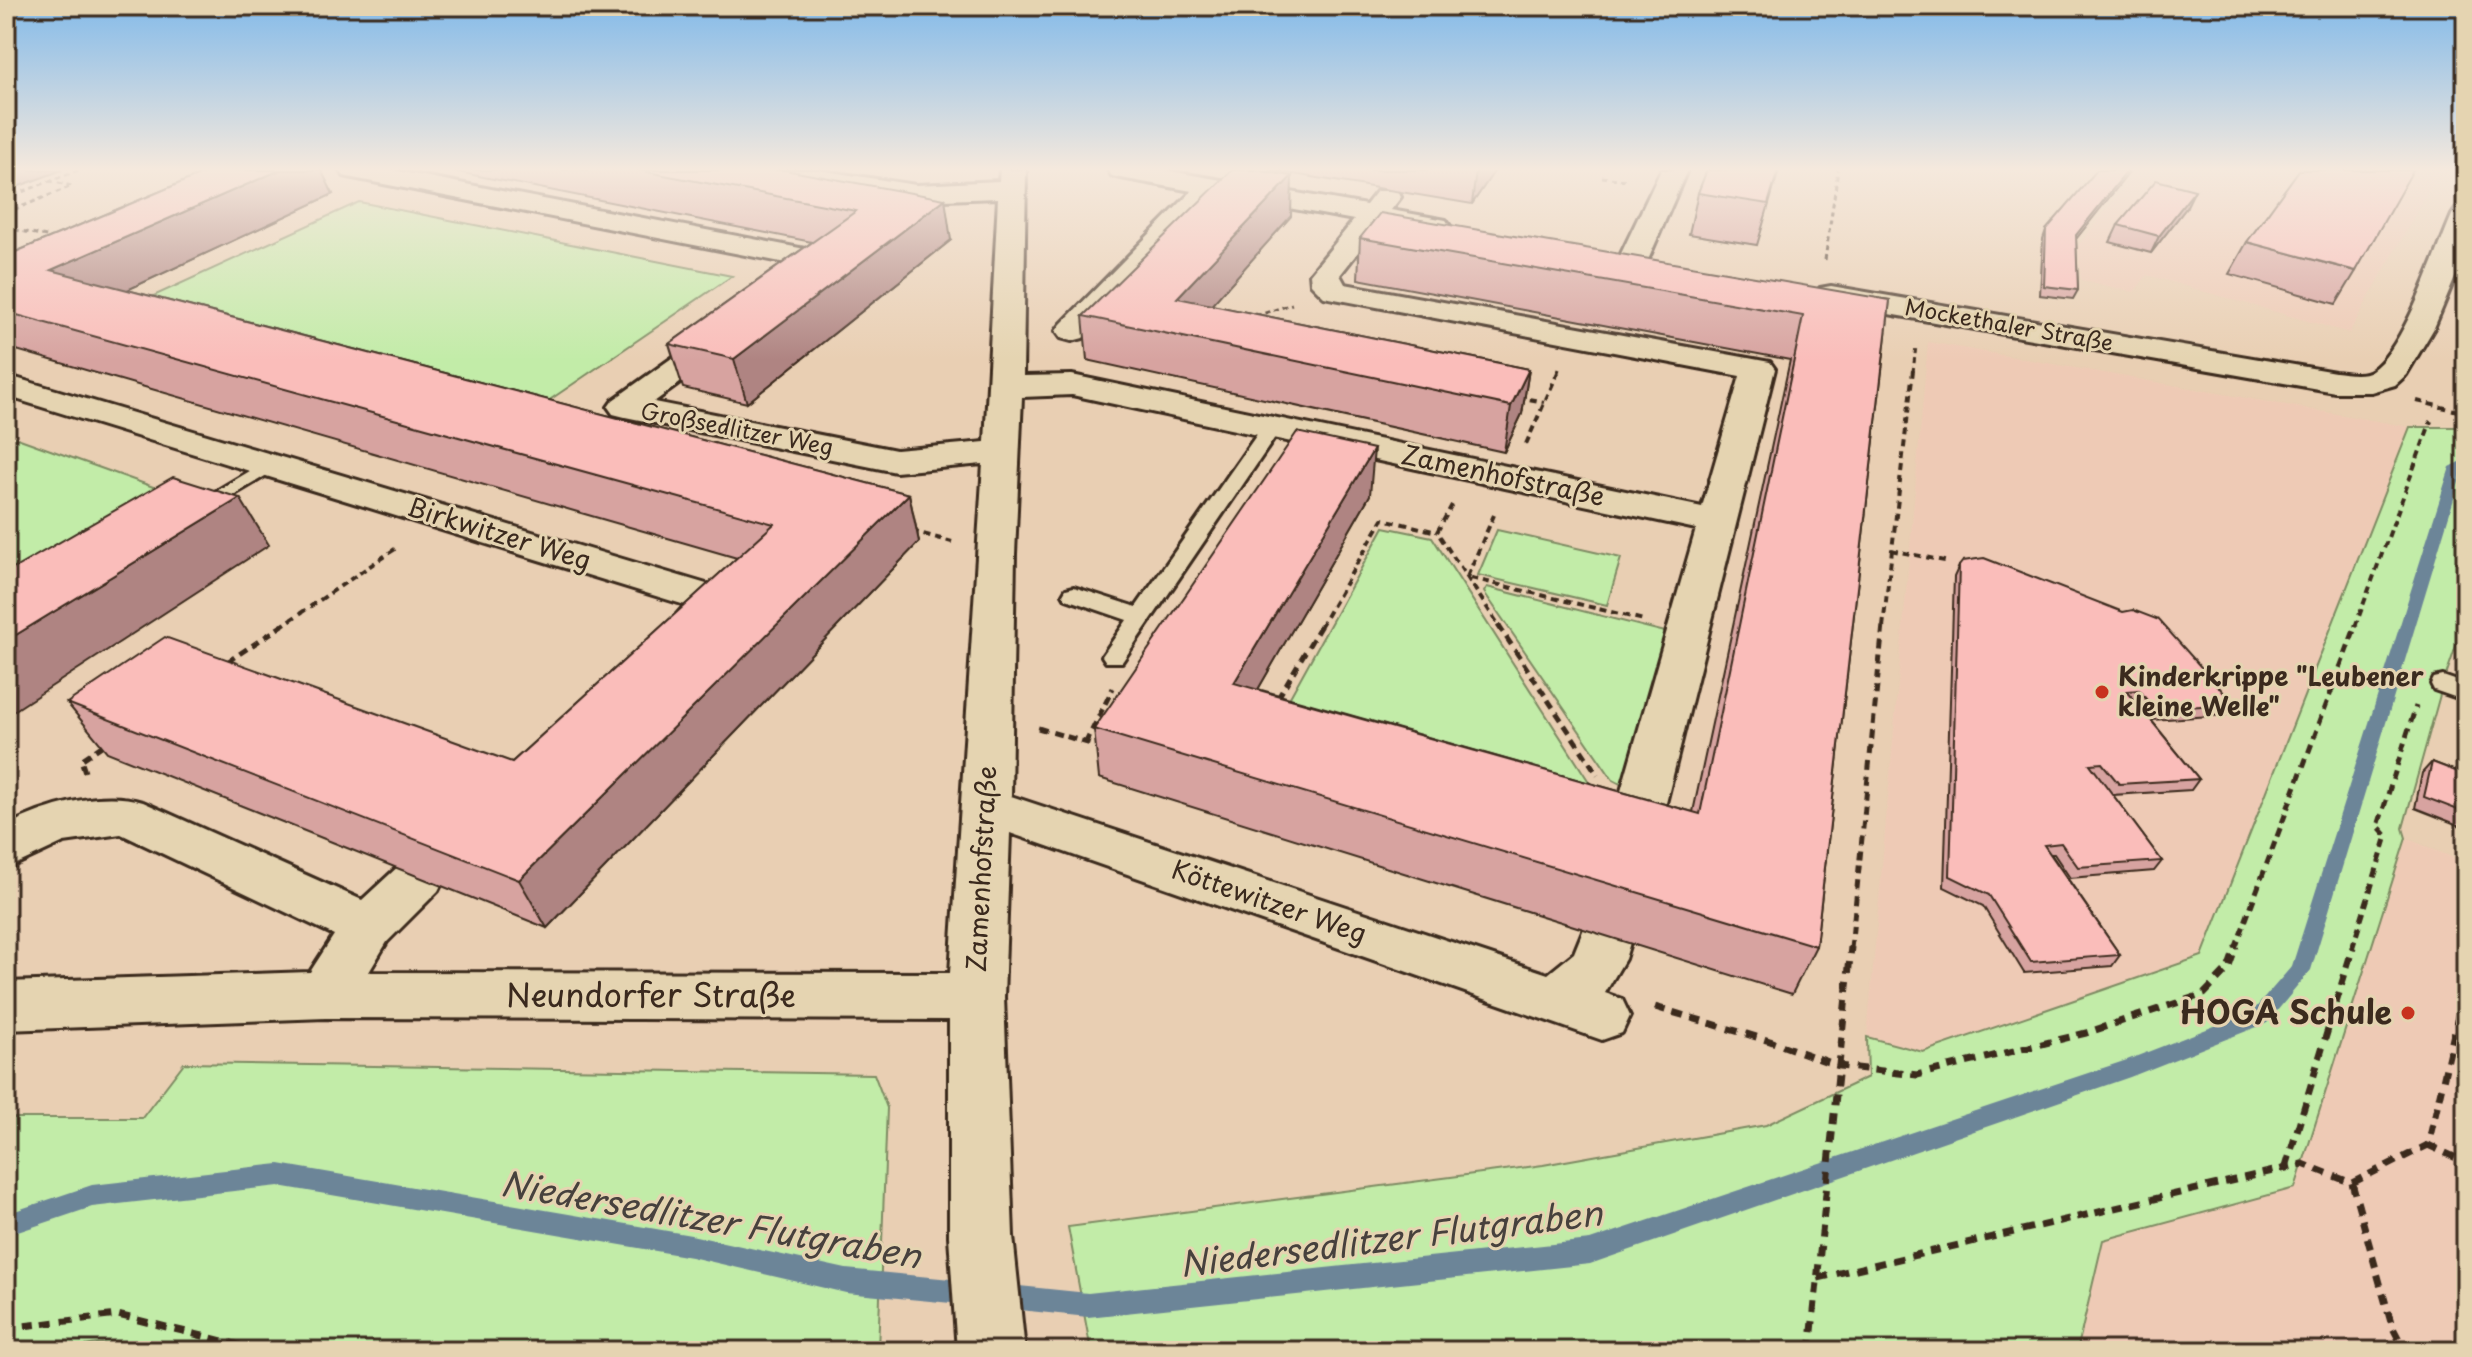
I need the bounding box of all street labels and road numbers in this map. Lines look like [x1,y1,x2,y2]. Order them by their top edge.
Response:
street label: Mockethaler Straße [1903,289,2116,358]
street label: Großsedlitzer Weg [638,393,836,462]
street label: Zamenhofstraße [1398,434,1608,515]
street label: Birkwitzer Weg [403,486,596,579]
street label: Zamenhofstraße [956,765,1005,973]
street label: Köttewitzer Weg [1167,849,1372,952]
street label: Neundorfer Straße [506,970,796,1018]

